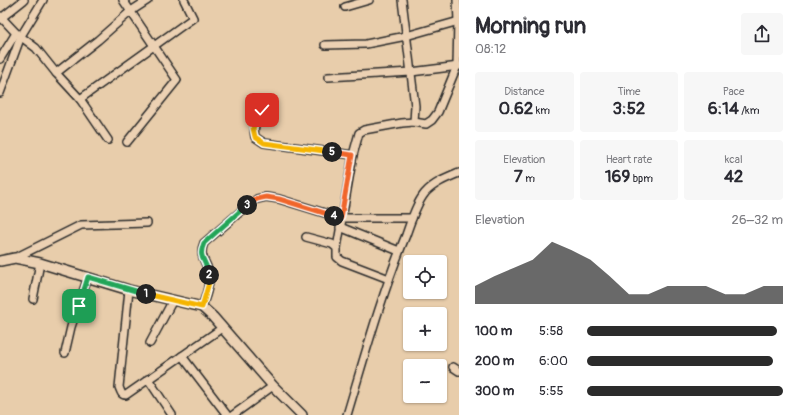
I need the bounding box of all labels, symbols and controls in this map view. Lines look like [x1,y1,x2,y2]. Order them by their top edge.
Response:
text: Morning run [475,12,586,40]
button: share [741,13,783,55]
text: 08:12 [475,41,506,57]
text: Distance [504,85,544,98]
text: Time [617,85,640,98]
text: Pace [723,85,745,98]
pin [245,93,279,127]
text: 0.62 [499,98,533,119]
text: 3:52 [613,98,645,119]
text: 6:14 [708,98,739,119]
icon: check [251,99,273,121]
text: km [533,104,550,117]
text: /km [739,104,759,117]
pin: 5 [322,142,342,162]
text: 5 [329,145,335,158]
text: Elevation [503,153,545,166]
text: Heart rate [606,153,652,166]
text: kcal [725,153,743,166]
text: 7 [514,166,523,187]
text: 169 [605,166,630,187]
text: 42 [724,166,743,187]
text: m [523,172,535,185]
text: bpm [630,172,653,185]
pin: 3 [237,195,257,215]
text: 3 [244,198,250,211]
pin: 4 [324,206,344,226]
text: 4 [331,209,337,222]
text: Elevation [475,212,525,228]
text: 26–32 m [732,212,783,228]
map controls [403,255,447,403]
button: locate [403,255,447,299]
pin: 2 [199,265,219,285]
text: 2 [206,268,212,281]
pin: 1 [136,284,156,304]
text: 1 [144,287,148,300]
pin [62,289,96,323]
icon: arrive [68,295,90,317]
button: + [403,307,447,351]
text: 100 m [475,323,512,339]
text: 5:58 [539,323,563,339]
text: 200 m [475,353,514,369]
text: 6:00 [539,353,568,369]
button: − [403,359,447,403]
text: 300 m [475,383,514,399]
text: 5:55 [539,383,564,399]

